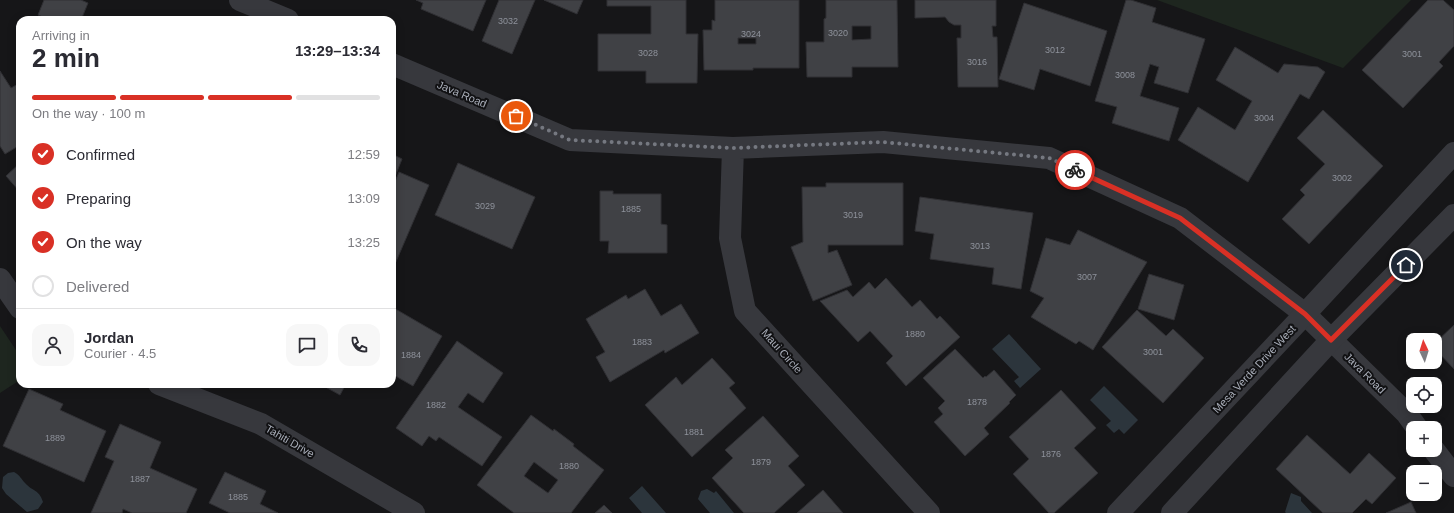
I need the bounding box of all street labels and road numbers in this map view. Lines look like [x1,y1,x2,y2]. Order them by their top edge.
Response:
street label: Java Road [435,78,489,110]
street label: Mesa Verde Drive West [1210,323,1298,415]
street label: Maui Circle [759,327,805,375]
street label: Java Road [1342,350,1388,396]
street label: Tahiti Drive [263,422,317,460]

